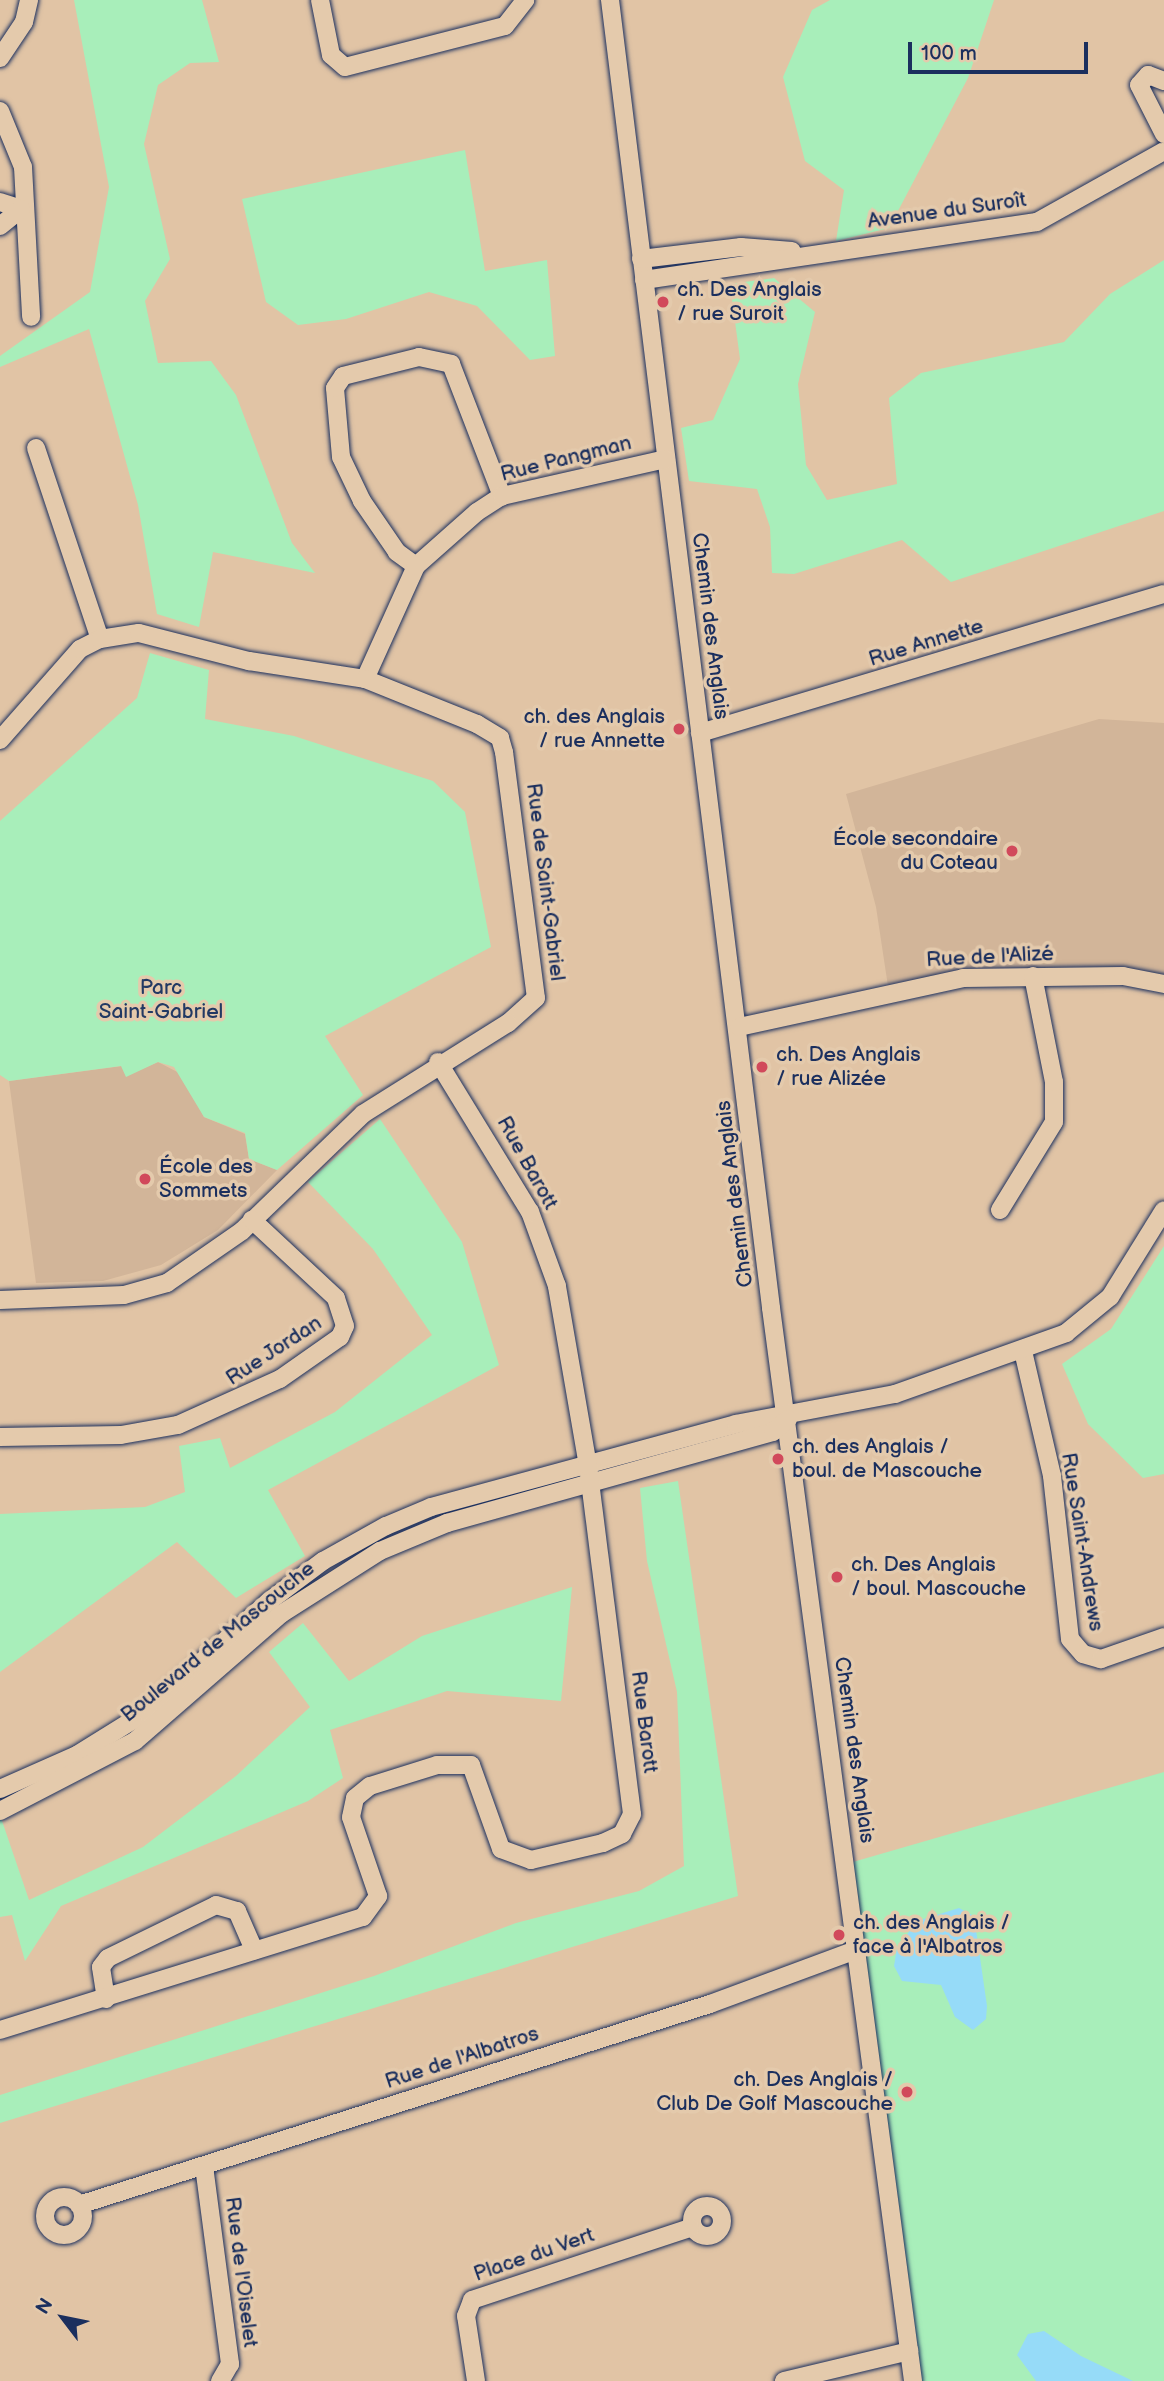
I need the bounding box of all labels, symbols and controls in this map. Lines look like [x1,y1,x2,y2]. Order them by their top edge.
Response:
scale bar [912,28,1092,72]
text: 100 m [921,41,977,66]
street label: Avenue du Suroît [866,187,1028,235]
place label: ch. Des Anglais / rue Suroit [677,277,822,327]
marker: ch. Des Anglais / rue Suroit [655,294,671,310]
street label: Rue Pangman [498,431,634,487]
street label: Chemin des Anglais [686,531,734,721]
street label: Rue Annette [866,614,986,672]
place label: ch. des Anglais / rue Annette [523,704,665,754]
marker: ch. des Anglais / rue Annette [671,721,687,737]
street label: Rue de Saint-Gabriel [520,781,570,983]
place label: École secondaire du Coteau [833,826,998,876]
marker: École secondaire du Coteau [1004,843,1020,859]
street label: Rue de l'Alizé [925,941,1055,973]
park label: Parc Saint-Gabriel [99,975,223,1025]
place label: ch. Des Anglais / rue Alizée [776,1042,921,1092]
marker: ch. Des Anglais / rue Alizée [754,1059,770,1075]
street label: Chemin des Anglais [711,1099,759,1289]
street label: Rue Barott [491,1112,563,1214]
place label: École des Sommets [159,1154,253,1204]
marker: École des Sommets [137,1171,153,1187]
street label: Rue Jordan [221,1310,327,1392]
place label: ch. des Anglais / boul. de Mascouche [792,1434,982,1484]
marker: ch. des Anglais / boul. de Mascouche [770,1451,786,1467]
street label: Rue Saint-Andrews [1055,1451,1109,1633]
place label: ch. Des Anglais / boul. Mascouche [851,1552,1026,1602]
street label: Boulevard de Mascouche [116,1556,320,1728]
marker: ch. Des Anglais / boul. Mascouche [829,1569,845,1585]
street label: Chemin des Anglais [828,1655,880,1845]
street label: Rue Barott [625,1669,663,1775]
place label: ch. des Anglais / face à l'Albatros [853,1910,1010,1960]
marker: ch. des Anglais / face à l'Albatros [831,1927,847,1943]
street label: Rue de l'Albatros [382,2021,542,2095]
place label: ch. Des Anglais / Club De Golf Mascouche [656,2067,893,2117]
marker: ch. Des Anglais / Club De Golf Mascouche [899,2084,915,2100]
street label: Rue de l'Oiselet [219,2195,263,2349]
street label: Place du Vert [470,2223,598,2287]
north arrow [28,2283,98,2353]
text: N [31,2294,58,2319]

